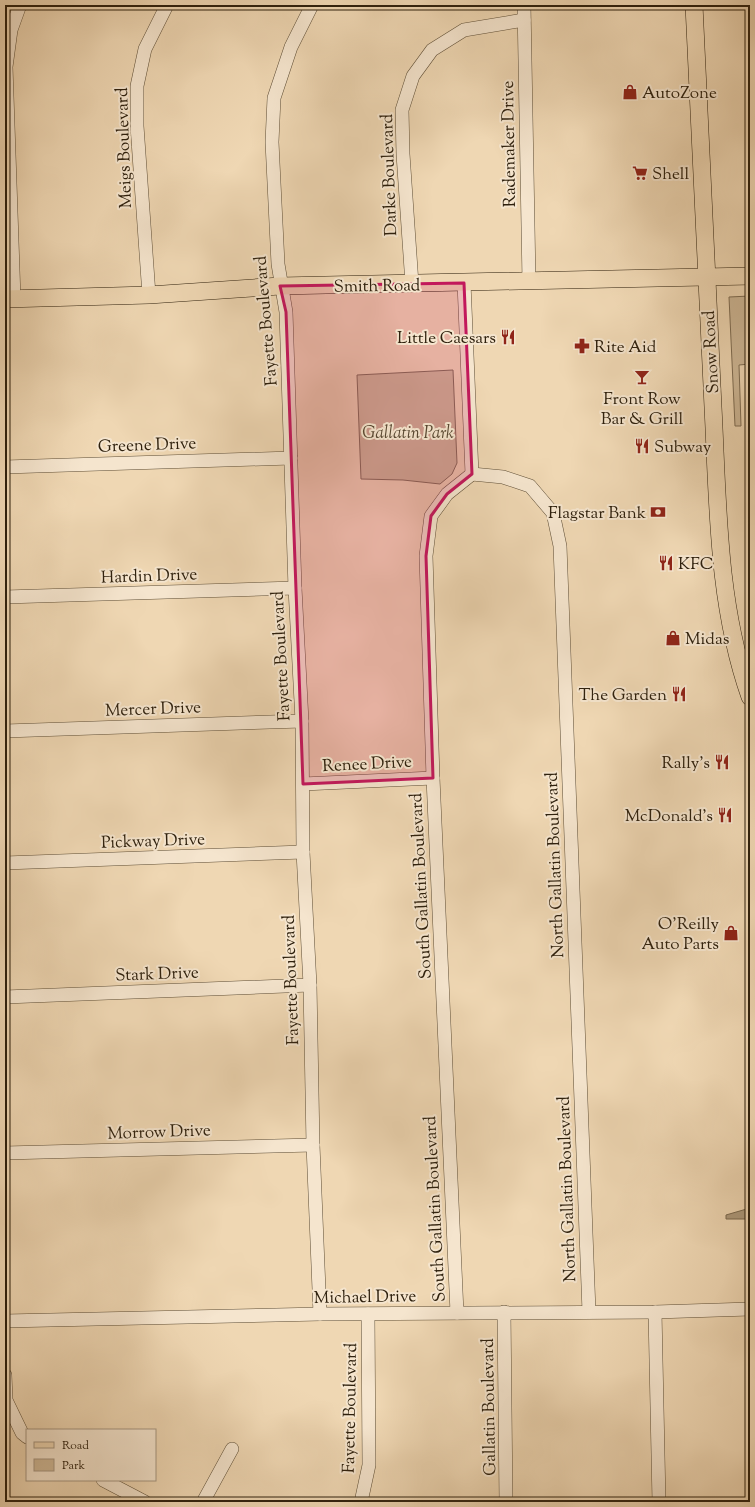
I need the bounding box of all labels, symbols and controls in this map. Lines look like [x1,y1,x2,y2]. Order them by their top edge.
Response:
street label: Rademaker Drive [497,80,523,208]
place label: AutoZone [642,82,717,106]
shop icon: AutoZone [621,83,639,101]
street label: Meigs Boulevard [111,87,139,209]
street label: Darke Boulevard [376,113,404,236]
place label: Shell [652,163,690,187]
supermarket icon: Shell [631,164,649,182]
street label: Fayette Boulevard [249,254,285,387]
street label: Smith Road [334,274,421,300]
street label: Snow Road [698,309,726,394]
place label: Little Caesars [397,327,496,351]
restaurant icon: Little Caesars [499,328,517,346]
place label: Rite Aid [594,336,657,360]
pharmacy icon: Rite Aid [573,337,591,355]
bar icon: Front Row Bar & Grill [633,368,651,386]
place label: Front Row Bar & Grill [601,388,684,432]
park label: Gallatin Park [362,422,454,446]
street label: Greene Drive [97,432,197,460]
place label: Subway [654,436,712,460]
restaurant icon: Subway [633,437,651,455]
place label: Flagstar Bank [548,502,646,526]
bank icon: Flagstar Bank [649,503,667,521]
place label: KFC [678,553,713,577]
restaurant icon: KFC [657,554,675,572]
street label: Hardin Drive [100,563,198,591]
street label: Fayette Boulevard [267,590,297,722]
place label: Midas [685,628,730,652]
shop icon: Midas [664,629,682,647]
place label: The Garden [578,684,667,708]
restaurant icon: The Garden [670,685,688,703]
street label: Mercer Drive [105,696,202,724]
street label: Renee Drive [322,751,413,779]
place label: Rally's [662,752,710,776]
restaurant icon: Rally's [713,753,731,771]
street label: North Gallatin Boulevard [541,771,571,958]
street label: South Gallatin Boulevard [405,792,439,980]
place label: McDonald's [625,805,713,829]
restaurant icon: McDonald's [716,806,734,824]
street label: Pickway Drive [101,828,205,856]
place label: O'Reilly Auto Parts [641,913,720,957]
street label: Fayette Boulevard [278,914,306,1046]
shop icon: O'Reilly Auto Parts [722,924,740,942]
street label: Stark Drive [115,962,199,988]
street label: North Gallatin Boulevard [553,1095,583,1282]
street label: South Gallatin Boulevard [419,1115,453,1303]
street label: Morrow Drive [107,1119,211,1147]
street label: Michael Drive [314,1285,417,1311]
street label: Gallatin Boulevard [477,1338,503,1476]
street label: Fayette Boulevard [338,1342,364,1473]
legend [26,1429,156,1481]
text: Road [62,1437,89,1455]
text: Park [62,1457,85,1475]

